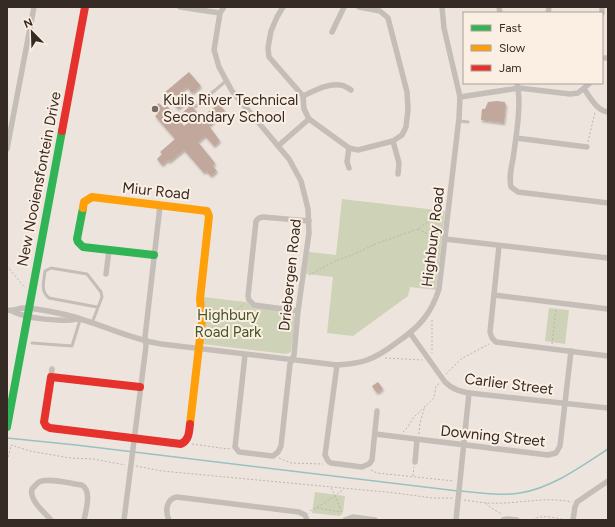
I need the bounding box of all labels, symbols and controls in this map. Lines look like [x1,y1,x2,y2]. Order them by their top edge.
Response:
north arrow [12,12,52,52]
legend [463,12,603,84]
text: N [22,16,35,31]
text: Fast [499,21,522,35]
text: Slow [499,41,526,55]
text: Jam [499,61,522,75]
street label: New Nooiensfontein Drive [13,90,65,268]
place label: Kuils River Technical Secondary School [163,91,298,126]
marker: Kuils River Technical Secondary School [150,104,160,114]
street label: Miur Road [121,179,191,203]
street label: Highbury Road [418,186,448,288]
street label: Driebergen Road [275,218,305,332]
park label: Highbury Road Park [195,306,262,341]
street label: Carlier Street [464,370,555,398]
street label: Downing Street [440,422,547,450]

